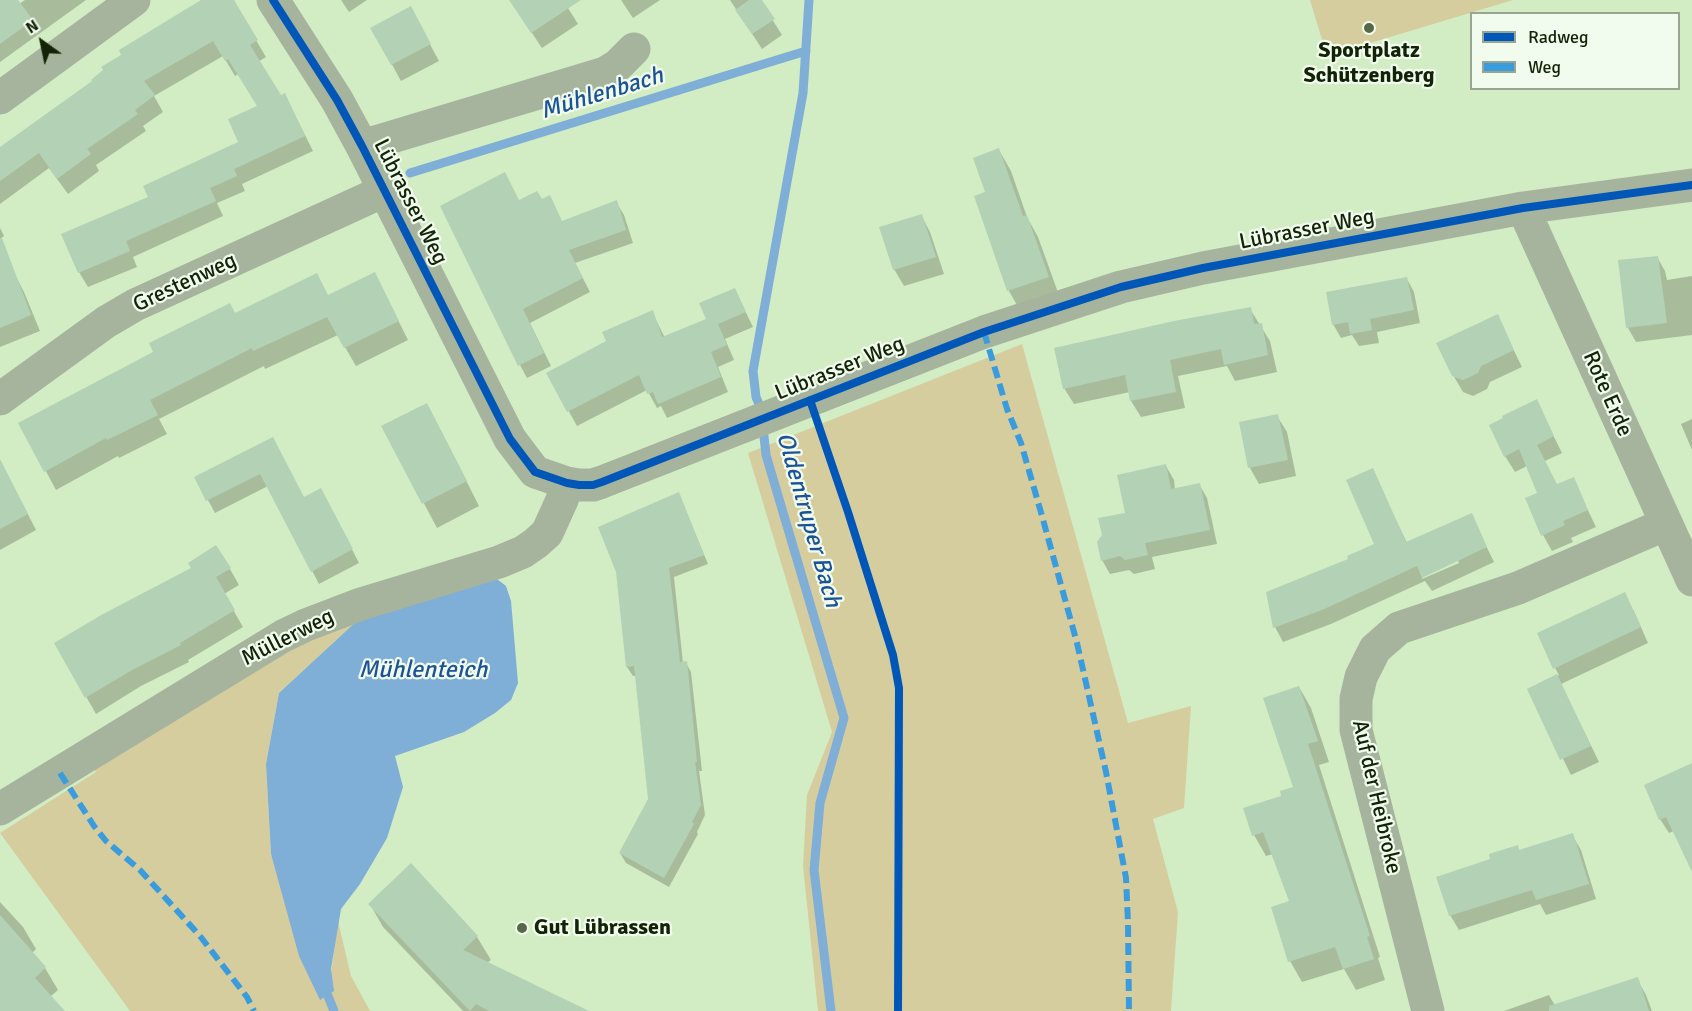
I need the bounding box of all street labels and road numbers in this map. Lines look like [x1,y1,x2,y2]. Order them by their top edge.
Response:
street label: Lübrasser Weg [367,135,453,269]
street label: Lübrasser Weg [1237,204,1377,256]
street label: Grestenweg [129,248,241,318]
street label: Lübrasser Weg [771,331,909,407]
street label: Rote Erde [1577,347,1637,441]
street label: Müllerweg [237,604,339,672]
street label: Auf der Heibroke [1345,717,1407,877]

